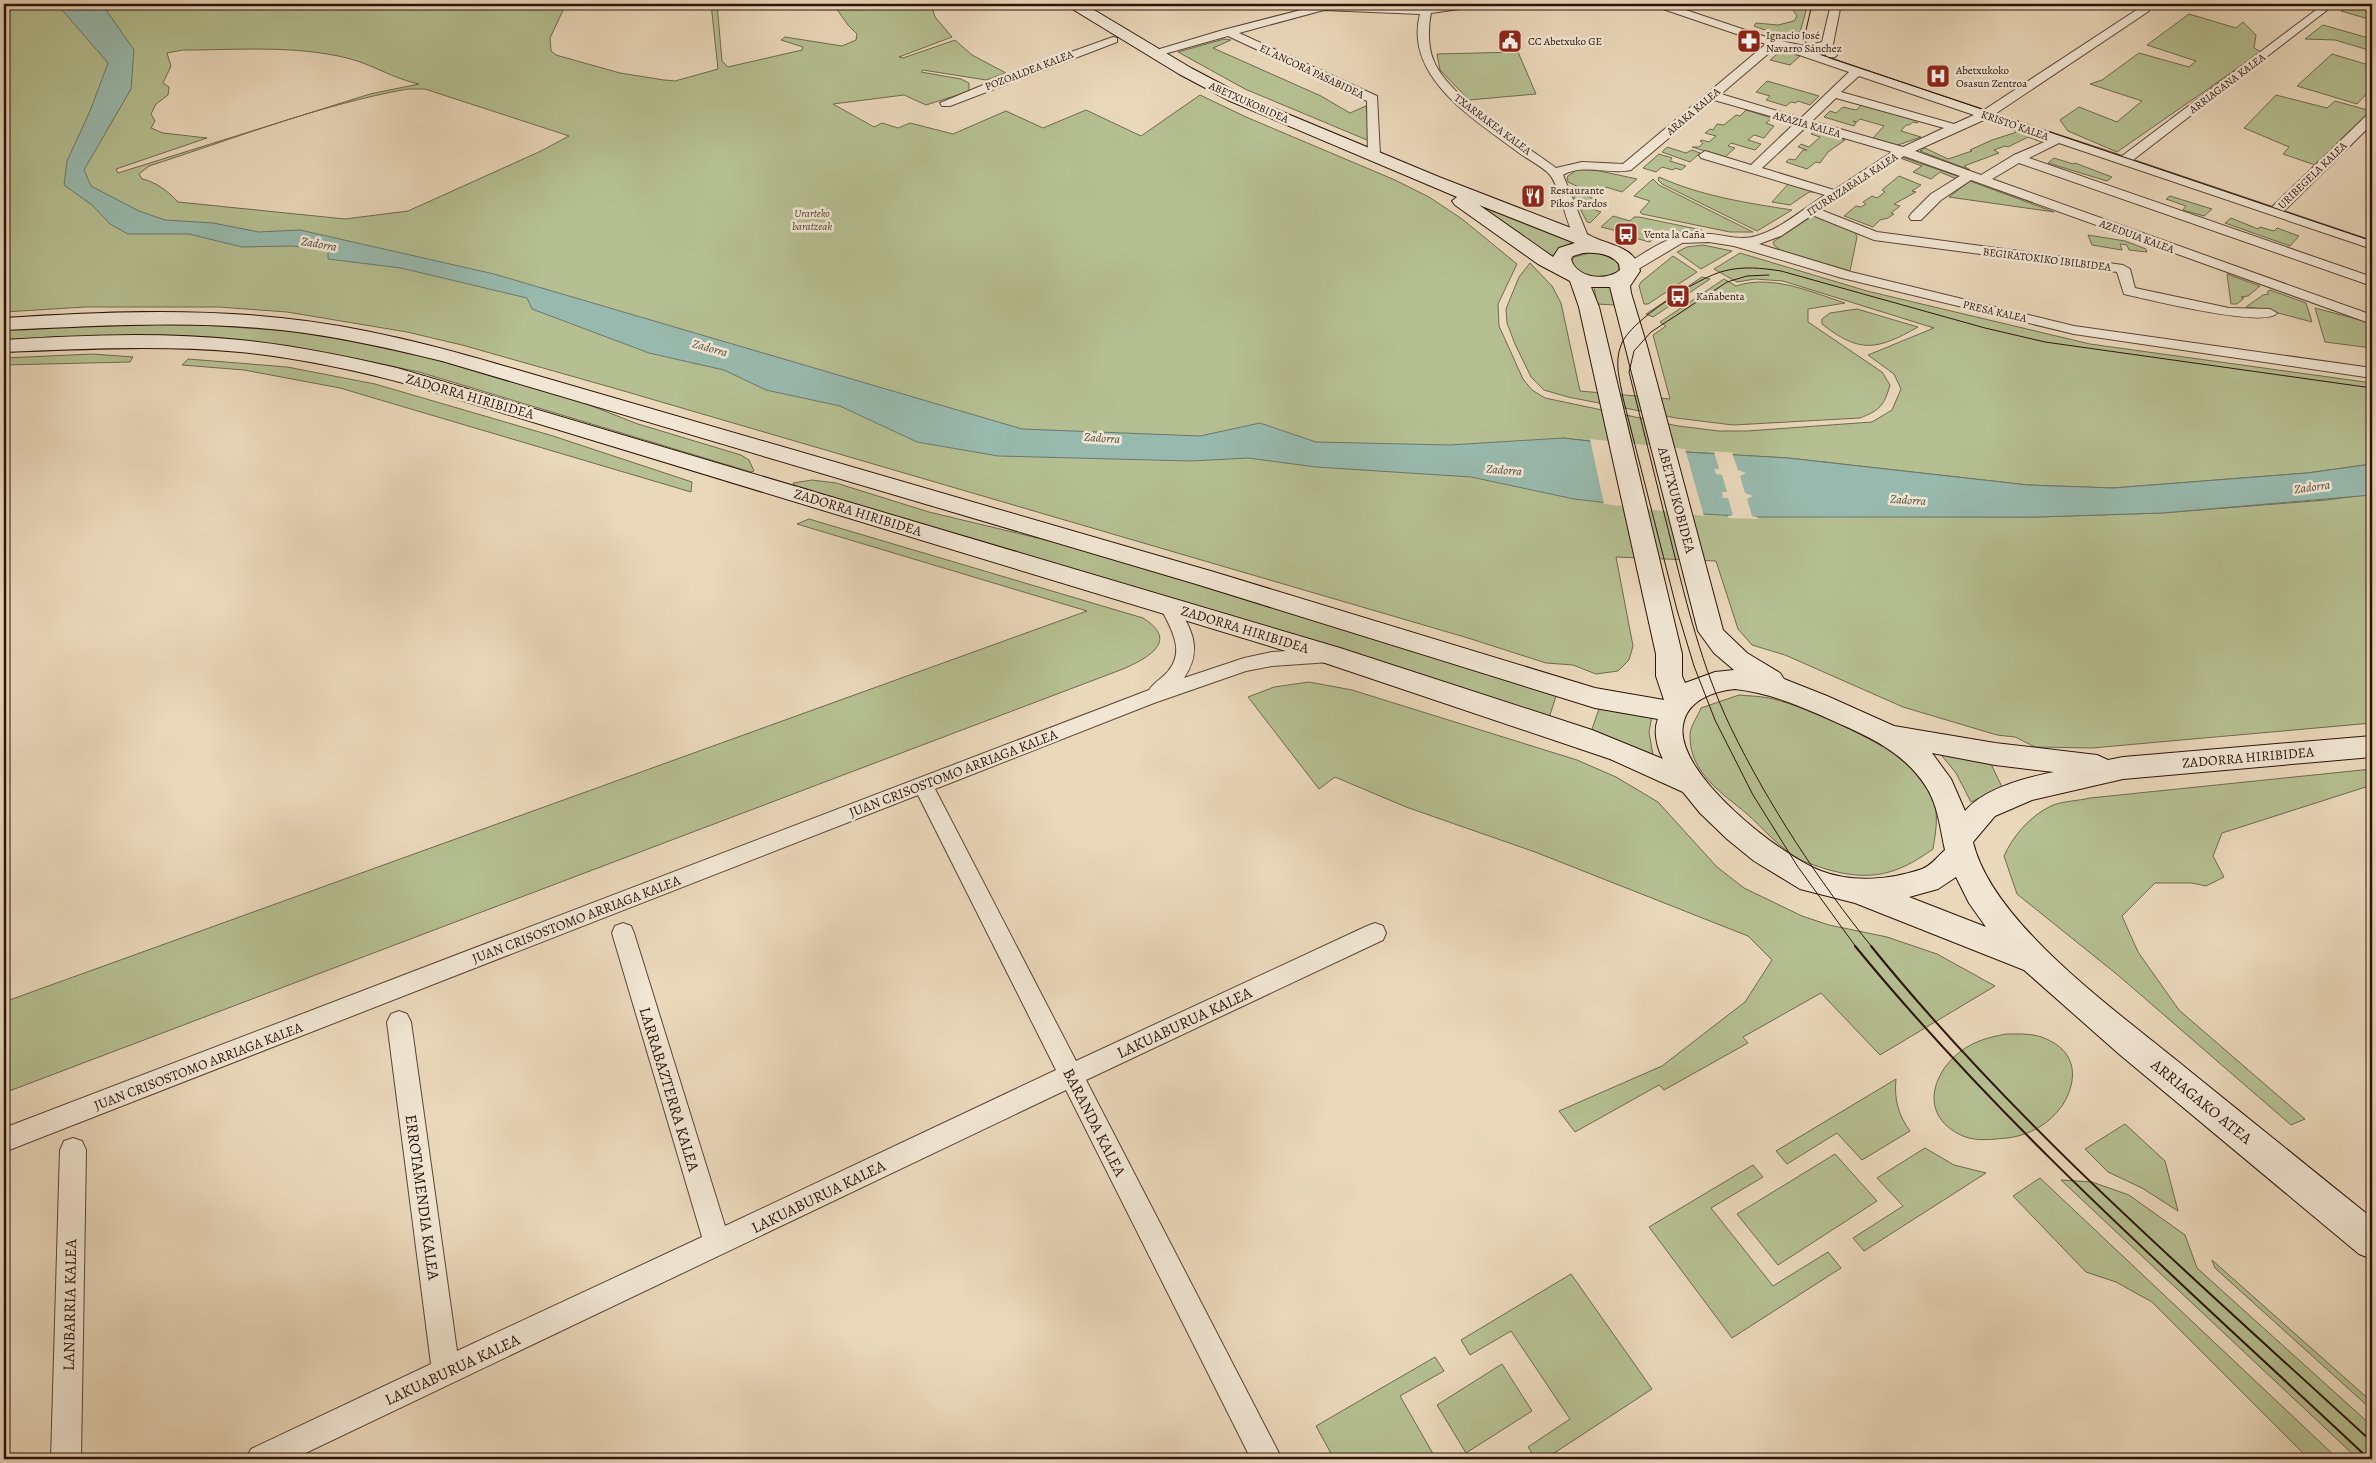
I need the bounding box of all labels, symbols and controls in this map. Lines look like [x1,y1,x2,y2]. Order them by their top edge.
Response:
public building icon: CC Abetxuko GE [1497,28,1523,54]
pharmacy icon: Ignacio José Navarro Sánchez [1736,28,1762,54]
place label: Ignacio José Navarro Sánchez [1766,28,1842,56]
place label: CC Abetxuko GE [1528,34,1602,49]
street label: EL ANCORA PASABIDEA [1257,41,1367,103]
street label: POZOALDEA KALEA [983,47,1076,94]
street label: ARRIAGANA KALEA [2185,49,2269,118]
hospital icon: Abetxukoko Osasun Zentroa [1925,63,1951,89]
place label: Abetxukoko Osasun Zentroa [1955,63,2028,91]
street label: ABETXUKOBIDEA [1206,78,1292,127]
street label: ARAKA KALEA [1662,84,1724,139]
street label: TXARRAKEA KALEA [1451,90,1535,159]
street label: AKAZIA KALEA [1770,107,1843,141]
street label: KRISTO KALEA [1979,107,2051,144]
street label: URIBEGELA KALEA [2274,138,2351,212]
street label: ITURRIZABALA KALEA [1804,149,1901,220]
restaurant icon: Restaurante Pikos Pardos [1520,183,1546,209]
place label: Restaurante Pikos Pardos [1550,183,1607,211]
park label: Urarteko baratzeak [792,206,832,234]
street label: AZEDUIA KALEA [2097,216,2177,257]
bus stop icon: Venta la Caña [1613,221,1639,247]
place label: Venta la Caña [1643,227,1706,242]
water label: Zadorra [300,233,339,255]
street label: BEGIRATOKIKO IBILBIDEA [1982,244,2112,275]
bus stop icon: Kañabenta [1665,283,1691,309]
place label: Kañabenta [1696,289,1745,304]
street label: PRESA KALEA [1961,297,2029,326]
water label: Zadorra [691,335,730,361]
street label: ZADORRA HIRIBIDEA [403,369,537,424]
water label: Zadorra [1084,429,1121,447]
street label: ABETXUKOBIDEA [1653,444,1700,556]
water label: Zadorra [1485,460,1523,480]
water label: Zadorra [2293,477,2331,497]
street label: ZADORRA HIRIBIDEA [792,484,925,541]
water label: Zadorra [1890,491,1927,509]
street label: ZADORRA HIRIBIDEA [1179,601,1312,658]
street label: JUAN CRISOSTOMO ARRIAGA KALEA [846,725,1061,822]
street label: ZADORRA HIRIBIDEA [2181,742,2316,773]
street label: JUAN CRISOSTOMO ARRIAGA KALEA [469,871,684,968]
street label: LAKUABURUA KALEA [1113,982,1256,1064]
street label: LARRABAZTERRA KALEA [634,1004,705,1175]
street label: JUAN CRISOSTOMO ARRIAGA KALEA [91,1018,306,1115]
street label: ARRIAGAKO ATEA [2145,1054,2257,1150]
street label: BARANDA KALEA [1057,1065,1131,1181]
street label: ERROTAMENDIA KALEA [399,1113,445,1282]
street label: LAKUABURUA KALEA [748,1155,890,1239]
street label: LANBARRIA KALEA [58,1238,82,1371]
street label: LAKUABURUA KALEA [381,1329,524,1411]

